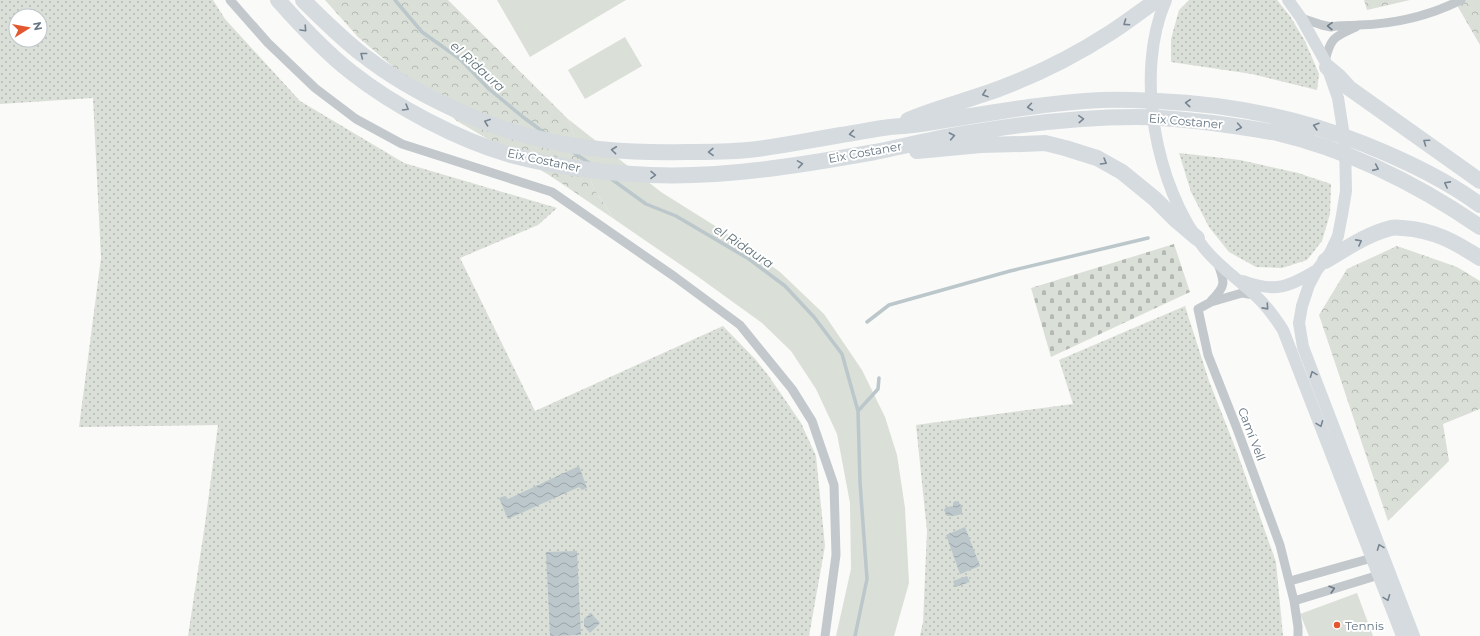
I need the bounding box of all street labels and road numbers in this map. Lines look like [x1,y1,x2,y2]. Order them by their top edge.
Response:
street label: Eix Costaner [1148,110,1224,132]
street label: Eix Costaner [827,138,903,166]
street label: Eix Costaner [506,145,582,175]
street label: Camí Vell [1235,405,1269,463]

